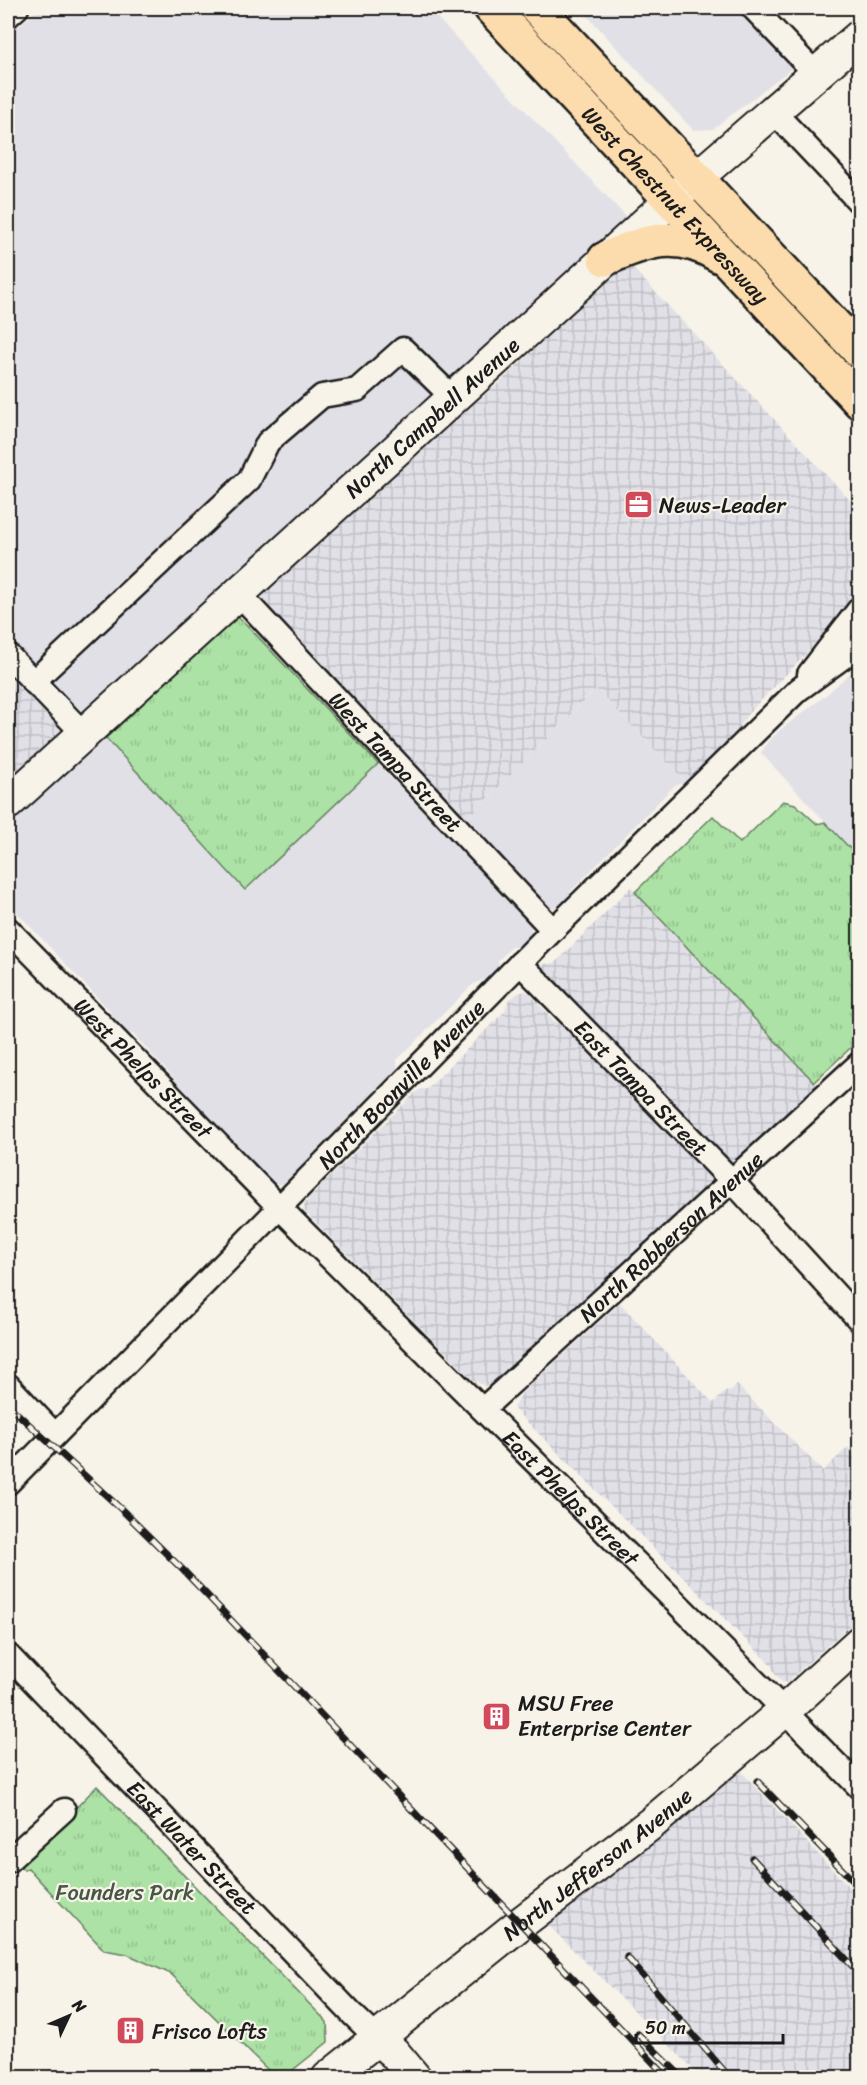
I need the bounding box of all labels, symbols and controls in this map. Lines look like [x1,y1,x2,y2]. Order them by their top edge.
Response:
street label: West Chestnut Expressway [572,97,779,315]
street label: North Campbell Avenue [335,327,529,508]
place label: News-Leader [659,486,788,525]
office icon: News-Leader [622,489,654,521]
street label: West Tampa Street [319,682,472,842]
street label: West Phelps Street [64,988,223,1149]
street label: North Boonville Avenue [308,990,495,1179]
street label: East Tampa Street [564,1010,718,1167]
street label: North Robberson Avenue [570,1141,773,1333]
street label: East Phelps Street [492,1420,649,1577]
place label: MSU Free Enterprise Center [518,1684,692,1748]
building icon: MSU Free Enterprise Center [481,1700,513,1732]
street label: East Water Street [117,1770,267,1925]
street label: North Jefferson Avenue [493,1777,702,1951]
park label: Founders Park [56,1873,194,1912]
north arrow [39,1986,99,2046]
text: N [64,1991,94,2021]
scale bar [636,2007,783,2045]
place label: Frisco Lofts [152,2012,268,2051]
text: 50 m [645,2012,686,2044]
building icon: Frisco Lofts [115,2015,147,2047]

